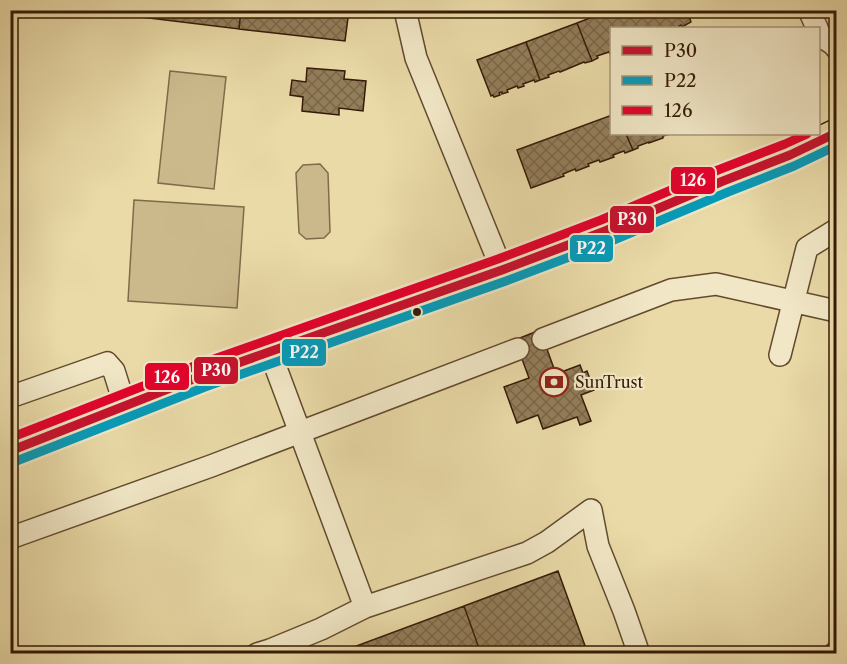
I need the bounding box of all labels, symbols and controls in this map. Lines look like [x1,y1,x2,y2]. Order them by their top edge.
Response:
legend [610,27,820,135]
text: P30 [664,40,697,62]
text: P22 [664,70,697,92]
text: 126 [664,100,692,122]
line badge: 126 [670,166,716,195]
text: 126 [680,170,707,190]
line badge: P30 [609,205,655,234]
text: P30 [617,209,647,229]
line badge: P22 [569,234,614,263]
text: P22 [576,238,606,258]
unlabelled marker [411,306,423,318]
line badge: P22 [281,338,327,367]
text: P22 [289,342,319,362]
line badge: P30 [193,356,239,385]
text: P30 [201,360,231,380]
line badge: 126 [144,362,190,391]
bank icon: SunTrust [538,366,570,398]
text: 126 [154,367,181,387]
place label: SunTrust [575,372,643,392]

